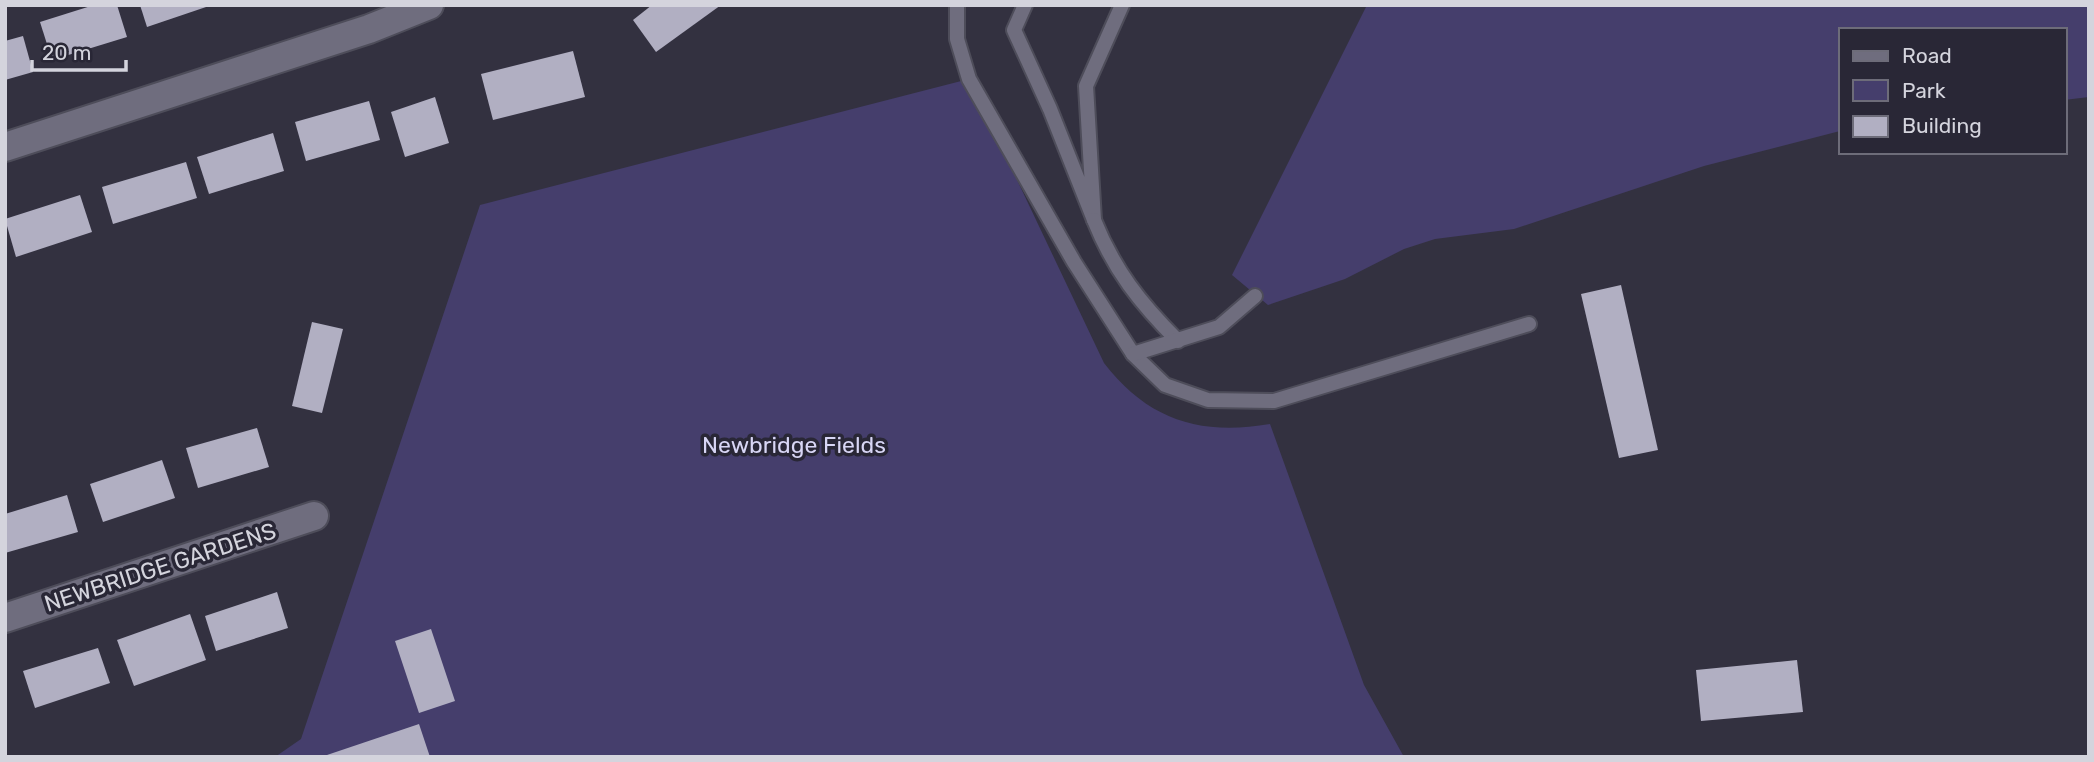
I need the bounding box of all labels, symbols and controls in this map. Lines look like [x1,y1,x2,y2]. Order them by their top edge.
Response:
scale bar [32,28,126,72]
legend [1839,28,2066,154]
text: 20 m [42,40,91,65]
text: Road [1902,43,1952,68]
text: Park [1902,78,1946,103]
text: Building [1902,113,1982,138]
park label: Newbridge Fields [702,431,886,459]
street label: NEWBRIDGE GARDENS [41,516,279,618]

